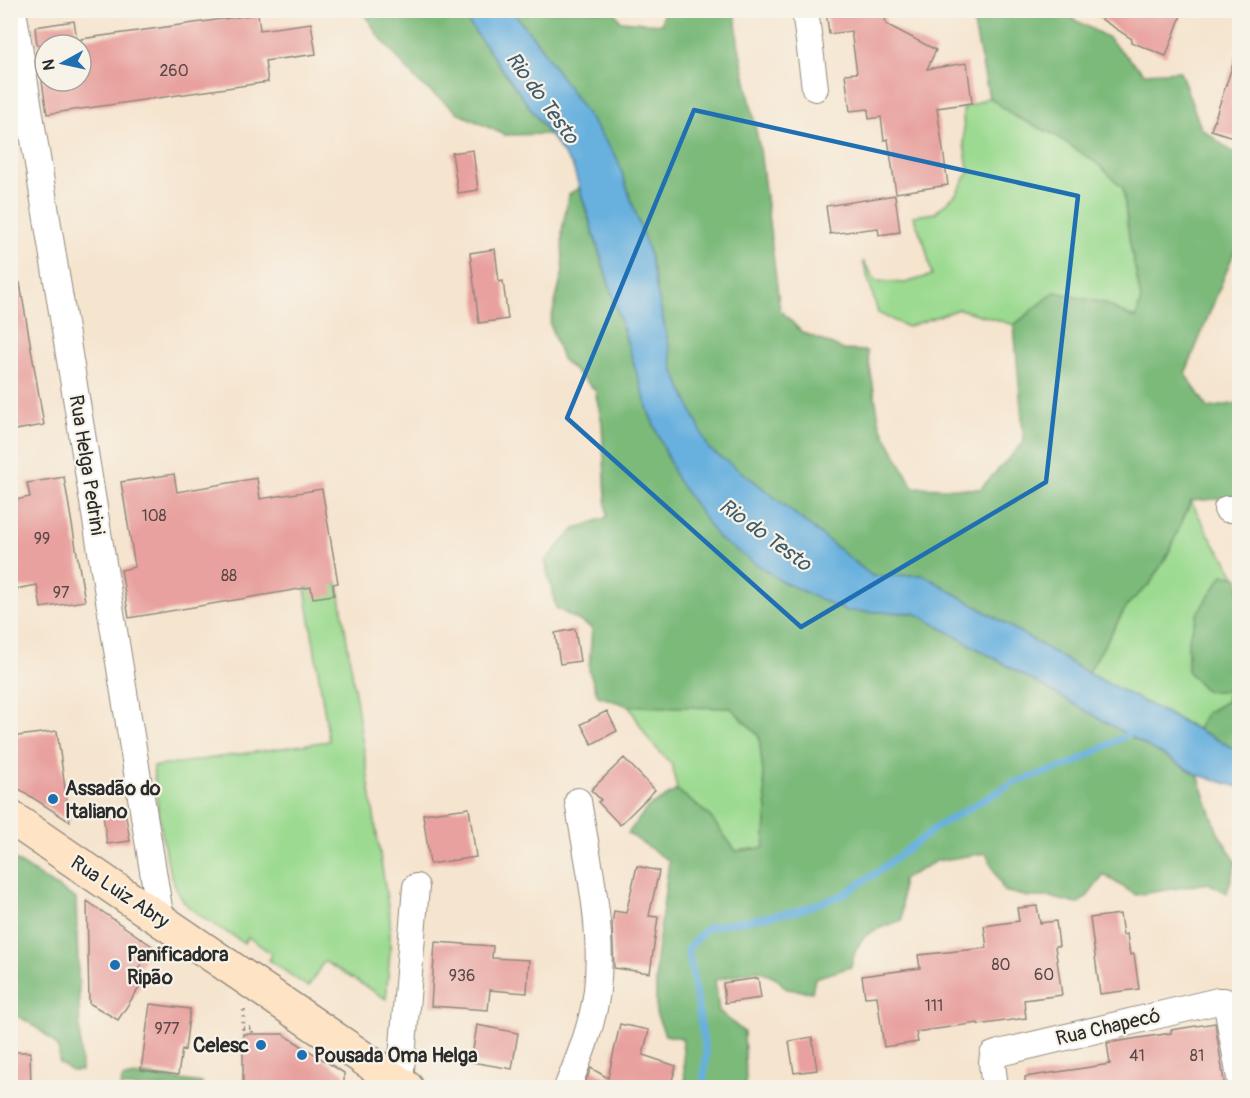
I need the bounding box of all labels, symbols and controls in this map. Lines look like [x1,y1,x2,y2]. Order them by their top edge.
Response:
north arrow [33,33,93,93]
water label: Rio do Testo [500,47,585,151]
text: N [38,58,60,72]
house number: 260 [159,61,189,81]
street label: Rua Helga Pedrini [64,393,110,537]
water label: Rio do Testo [714,493,818,578]
house number: 108 [141,506,167,526]
house number: 99 [34,529,50,549]
house number: 88 [221,566,237,586]
house number: 97 [53,583,70,603]
place label: Assadão do Italiano [65,776,161,824]
marker: Assadão do Italiano [46,792,60,806]
street label: Rua Luiz Abry [66,850,174,934]
place label: Panificadora Ripão [127,942,229,990]
house number: 80 [992,955,1011,975]
marker: Panificadora Ripão [108,958,122,972]
house number: 60 [1034,965,1054,985]
house number: 936 [449,966,475,986]
house number: 111 [925,996,943,1016]
street label: Rua Chapecó [1053,1003,1163,1051]
house number: 977 [154,1019,180,1039]
place label: Celesc [193,1033,249,1058]
marker: Celesc [254,1038,268,1052]
place label: Pousada Oma Helga [314,1043,477,1068]
house number: 41 [1129,1046,1145,1066]
house number: 81 [1190,1046,1204,1066]
marker: Pousada Oma Helga [295,1048,309,1062]

